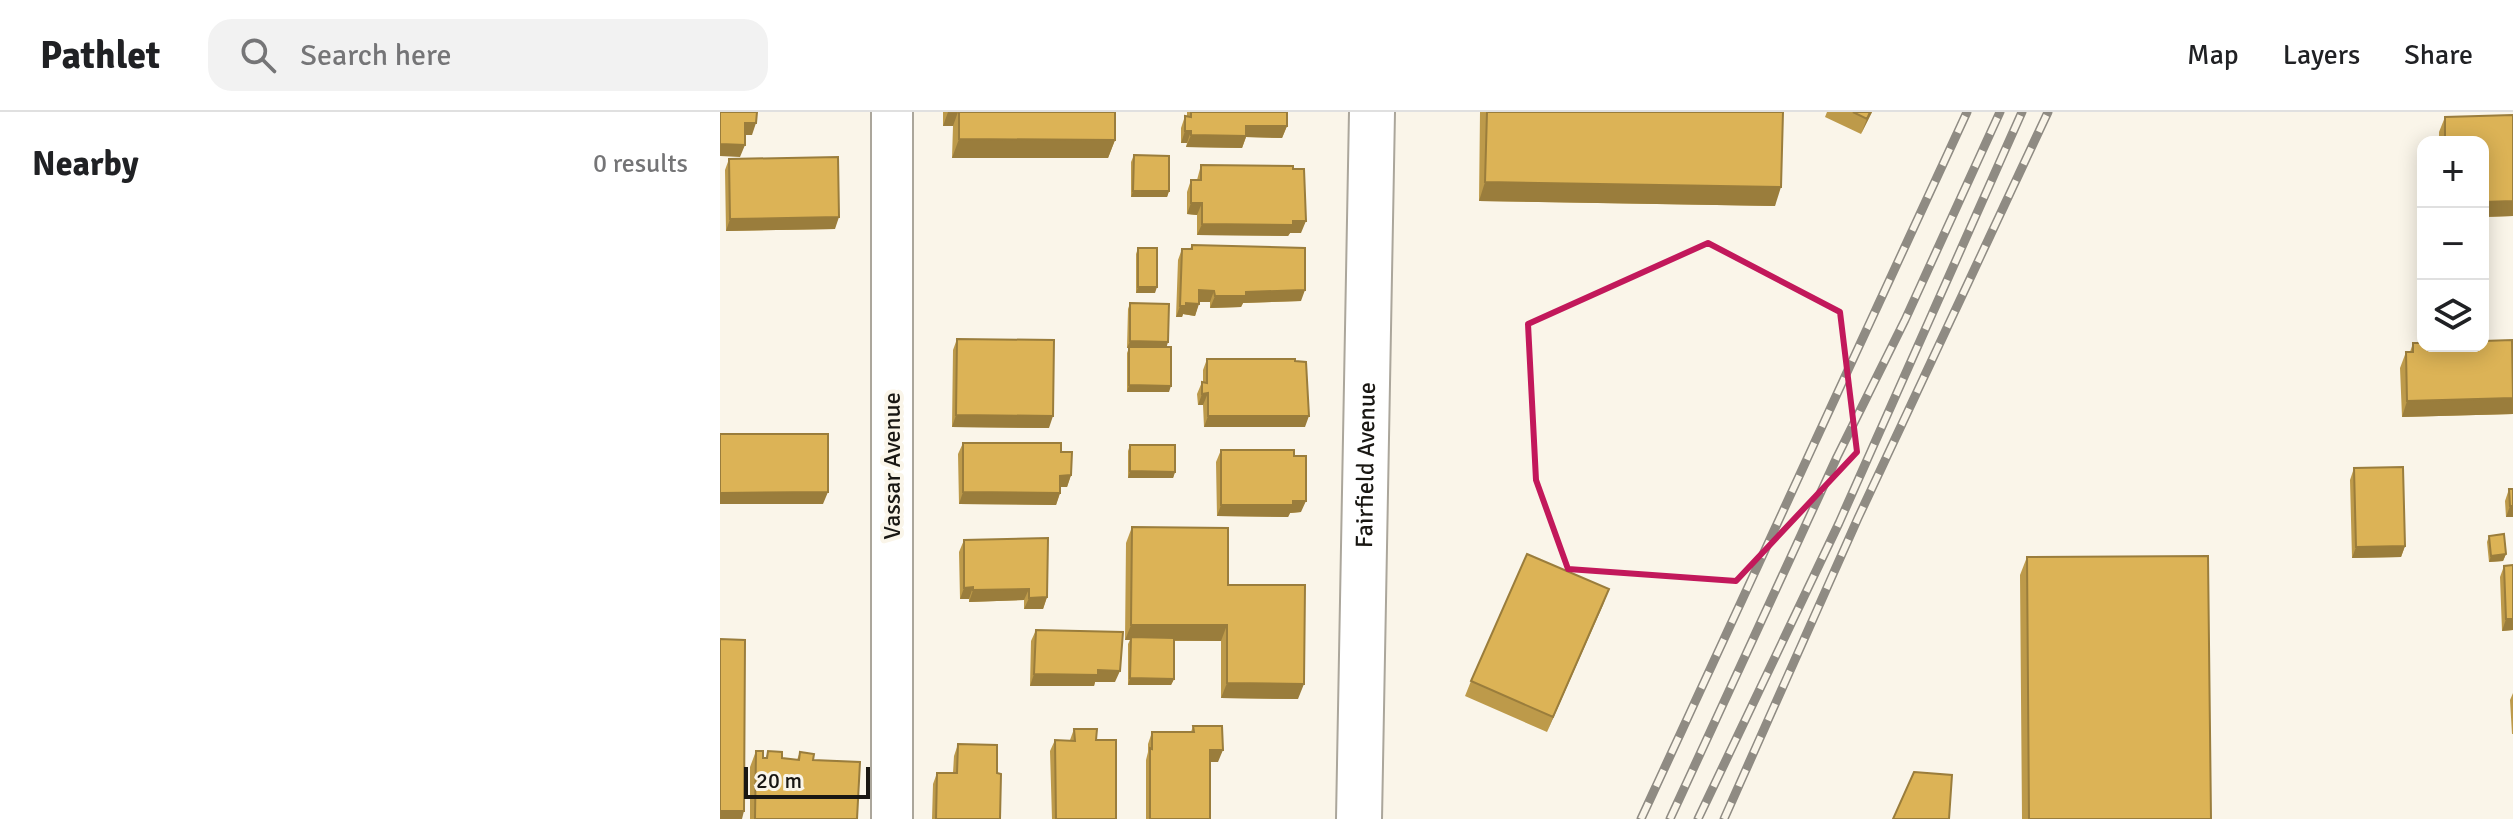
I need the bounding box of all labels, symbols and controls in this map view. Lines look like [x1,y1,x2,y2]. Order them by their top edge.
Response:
search box [208,19,768,91]
text: Pathlet [40,32,160,79]
icon: search [236,33,280,77]
text: Search here [300,37,452,74]
text: Map [2187,38,2239,72]
text: Layers [2283,38,2360,72]
text: Share [2404,38,2473,72]
map controls [2417,136,2489,352]
button: + [2417,136,2489,208]
text: Nearby [32,143,139,185]
text: 0 results [593,148,688,180]
button: − [2417,208,2489,280]
button: layers [2417,280,2489,352]
street label: Fairfield Avenue [1349,382,1382,548]
street label: Vassar Avenue [877,392,907,540]
scale bar [744,763,870,799]
text: 20 m [756,767,802,794]

